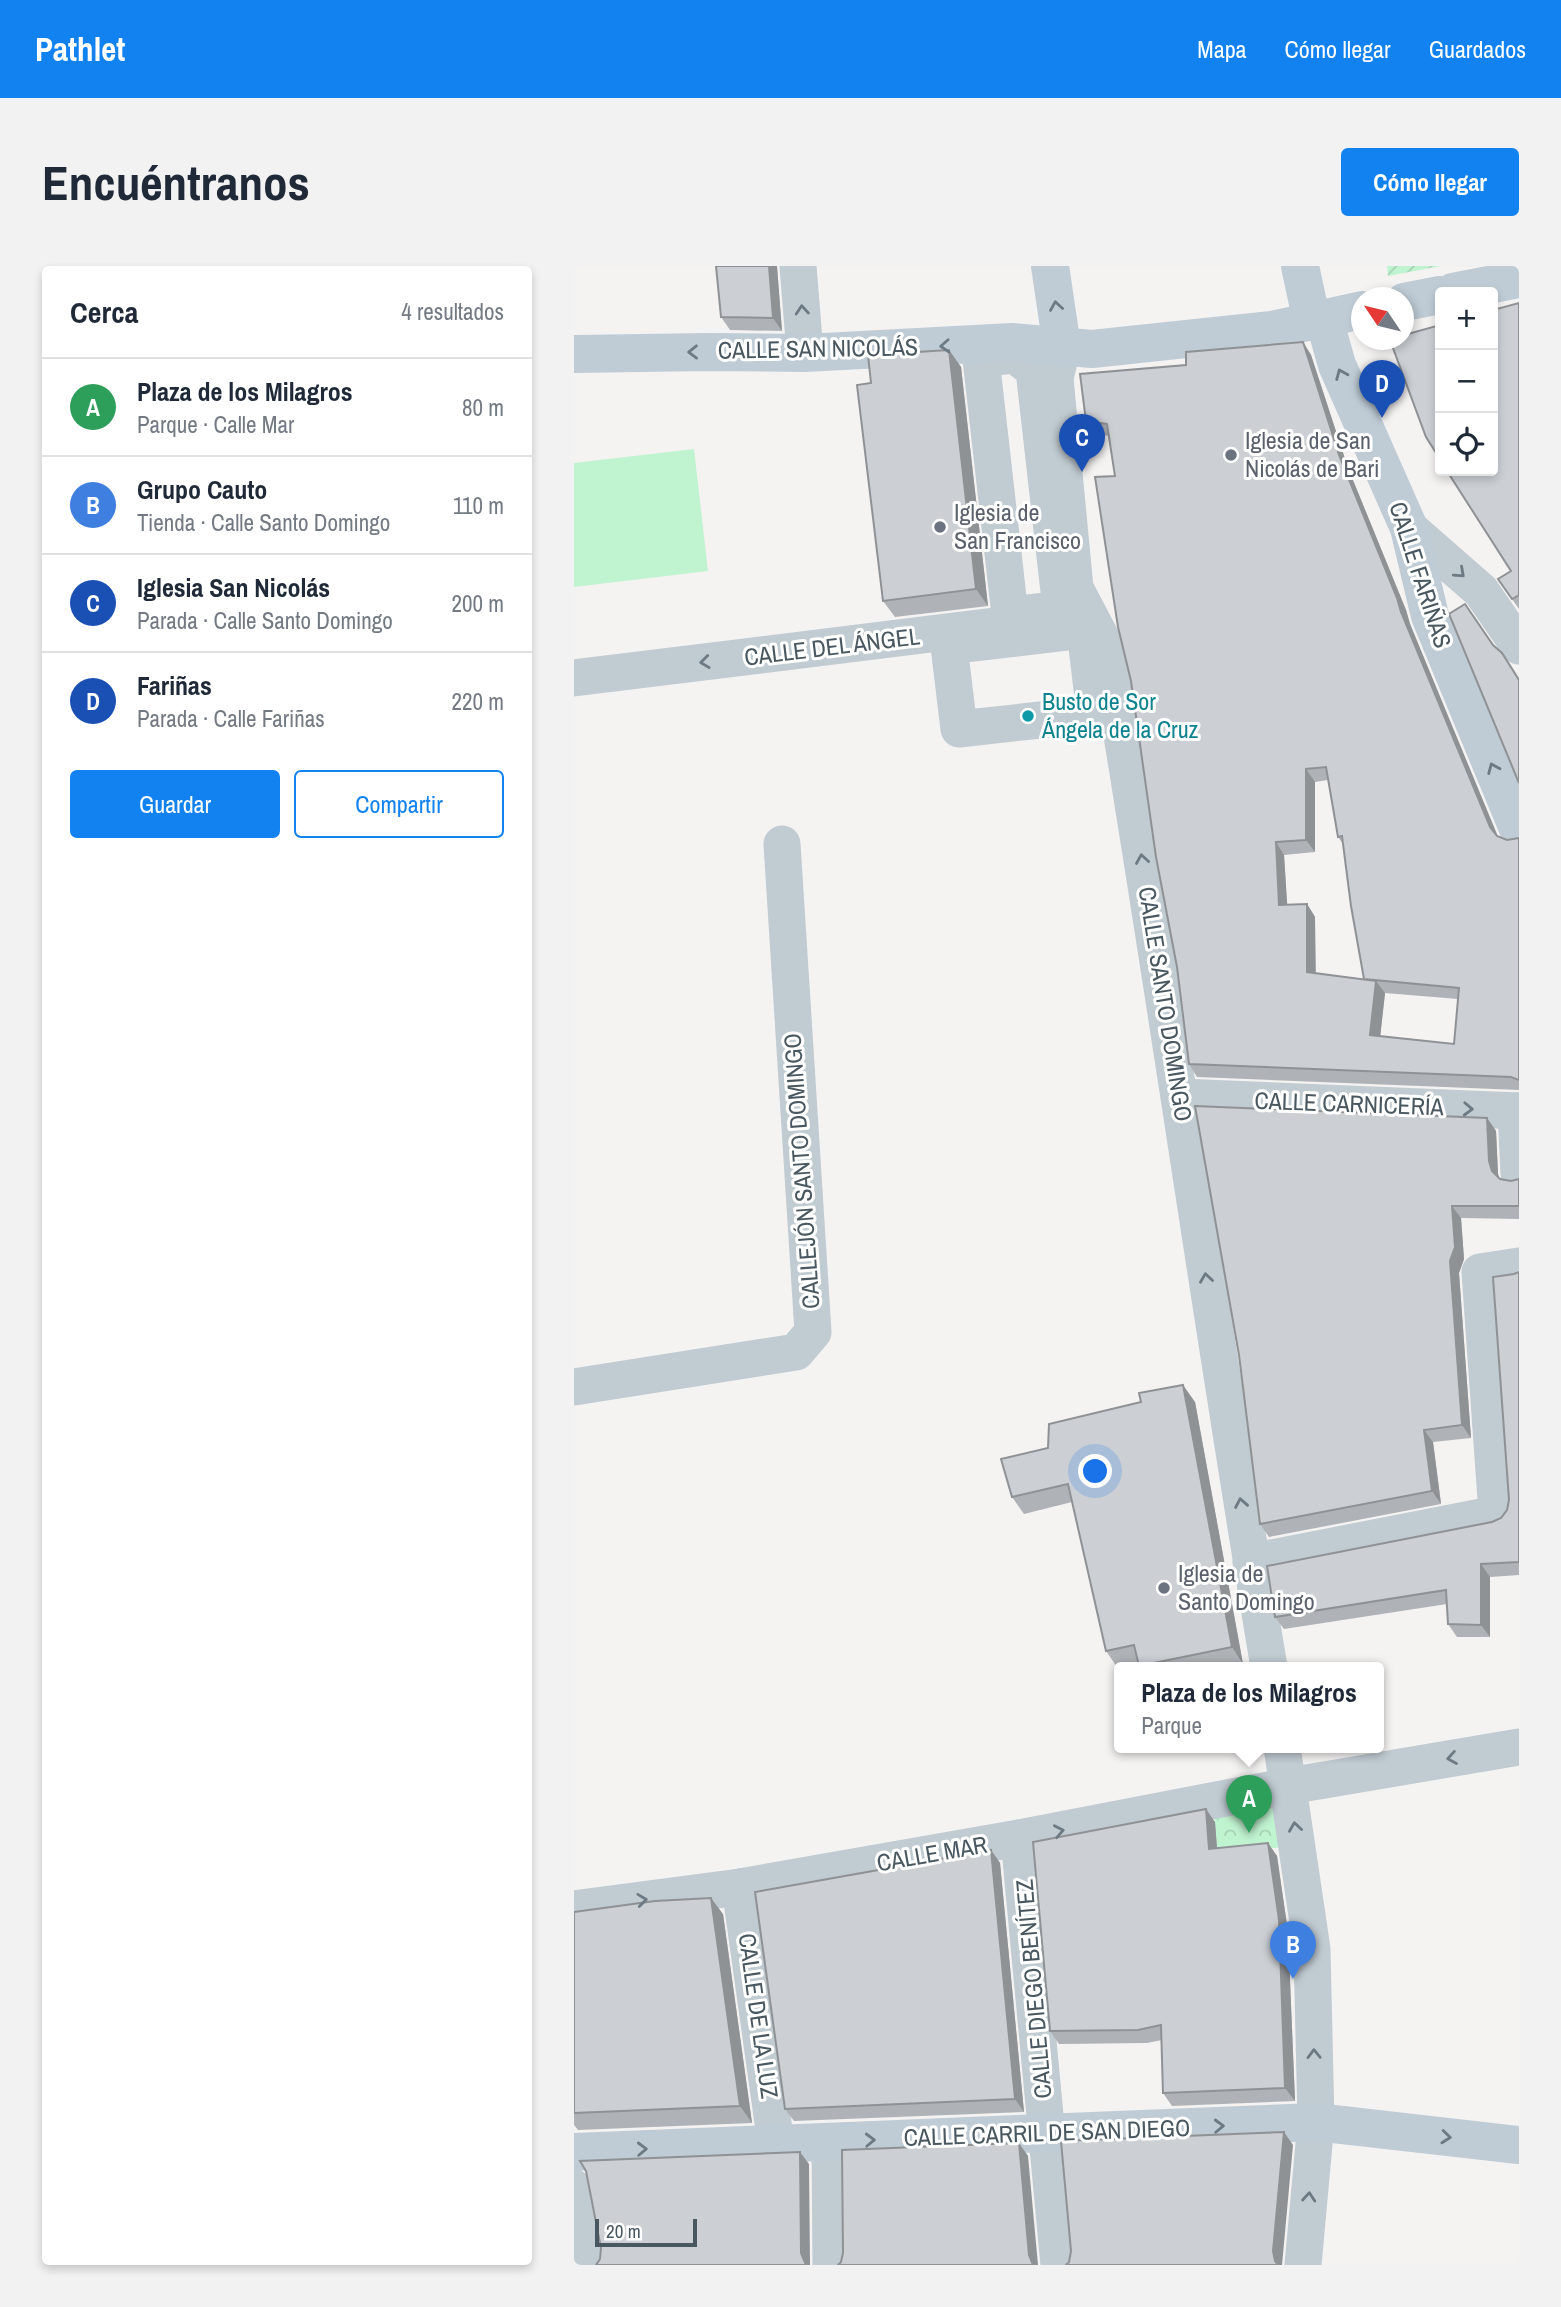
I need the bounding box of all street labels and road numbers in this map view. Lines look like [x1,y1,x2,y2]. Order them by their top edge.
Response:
street label: CALLE SAN NICOLÁS [718,330,918,366]
street label: CALLE FARIÑAS [1382,497,1460,652]
street label: CALLE DEL ÁNGEL [742,619,921,673]
street label: CALLE SANTO DOMINGO [1132,884,1200,1123]
street label: CALLEJÓN SANTO DOMINGO [775,1032,827,1310]
street label: CALLE CARNICERÍA [1254,1084,1445,1122]
street label: CALLE MAR [874,1828,990,1878]
street label: CALLE DIEGO BENÍTEZ [1007,1878,1059,2100]
street label: CALLE DE LA LUZ [732,1931,786,2100]
street label: CALLE CARRIL DE SAN DIEGO [903,2111,1191,2153]

